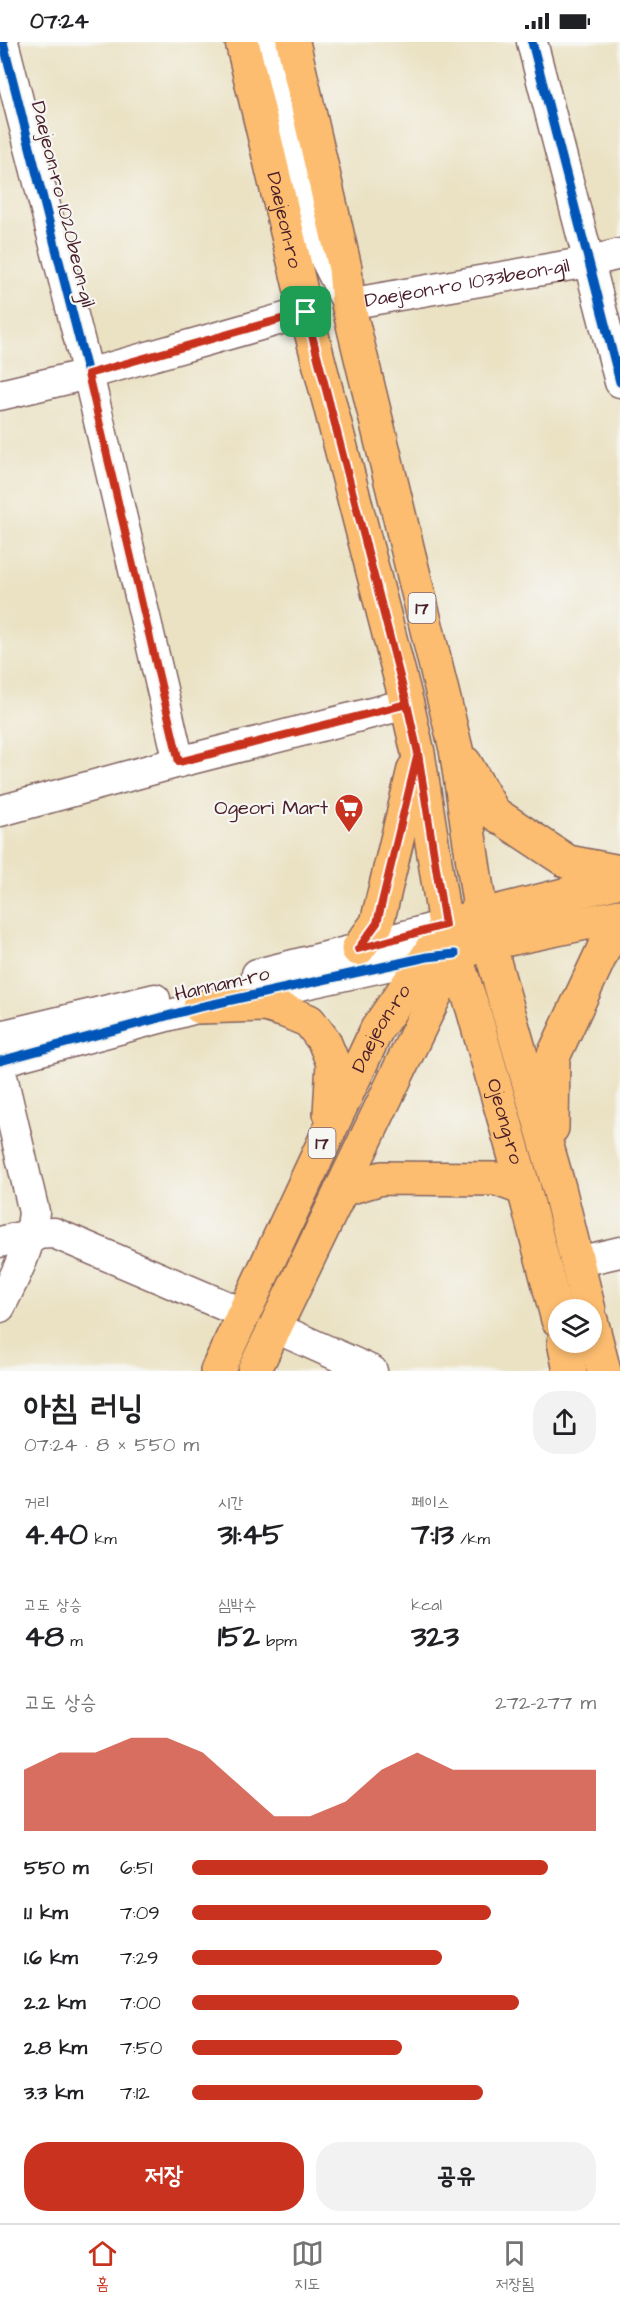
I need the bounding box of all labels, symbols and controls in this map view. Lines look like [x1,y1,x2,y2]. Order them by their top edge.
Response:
text: 07:24 [30,6,89,37]
street label: Daejeon-ro 1020beon-gil [23,98,102,310]
street label: Daejeon-ro [259,169,309,271]
street label: Daejeon-ro 1033beon-gil [362,251,572,315]
pin [280,286,331,337]
icon: arrive [289,295,322,328]
road number: 17 [408,593,436,623]
supermarket icon: Ogeori Mart [333,792,365,834]
place label: Ogeori Mart [214,794,328,823]
street label: Hannam-ro [172,960,272,1008]
street label: Daejeon-ro [345,979,418,1077]
street label: Ojeong-ro [479,1075,530,1168]
road number: 17 [308,1128,336,1158]
map controls [548,1299,602,1353]
button: layers [548,1299,602,1353]
text: 아침 러닝 [24,1385,143,1431]
button: share [533,1391,596,1454]
text: 07:24 · 8 × 550 m [24,1431,199,1459]
text: 거리 [24,1492,50,1514]
text: 시간 [218,1492,243,1514]
text: 페이스 [411,1492,450,1514]
text: 4.40 [24,1514,88,1556]
text: 31:45 [218,1514,283,1556]
text: 7:13 [411,1514,454,1556]
text: km [88,1528,117,1550]
text: /km [454,1528,490,1550]
text: 고도 상승 [24,1594,82,1616]
text: 심박수 [218,1594,256,1616]
text: kcal [411,1594,442,1616]
text: 48 [24,1616,64,1658]
text: 152 [218,1616,260,1658]
text: 323 [411,1616,459,1658]
text: m [64,1630,83,1652]
text: bpm [260,1630,297,1652]
text: 고도 상승 [24,1689,96,1717]
text: 272–277 m [495,1689,596,1717]
text: 550 m [24,1854,89,1882]
text: 6:51 [120,1854,153,1882]
text: 1.1 km [24,1899,68,1927]
text: 7:09 [120,1899,160,1927]
text: 1.6 km [24,1944,78,1972]
text: 7:29 [120,1944,158,1972]
text: 2.2 km [24,1989,86,2017]
text: 7:00 [120,1989,161,2017]
text: 2.8 km [24,2034,87,2062]
text: 7:50 [120,2034,162,2062]
text: 3.3 km [24,2079,83,2107]
text: 7:12 [120,2079,150,2107]
button: 저장 [24,2142,304,2211]
button: 공유 [316,2142,596,2211]
tab: 홈 [86,2237,119,2295]
tab: 지도 [291,2237,324,2295]
tab: 저장됨 [495,2237,534,2295]

